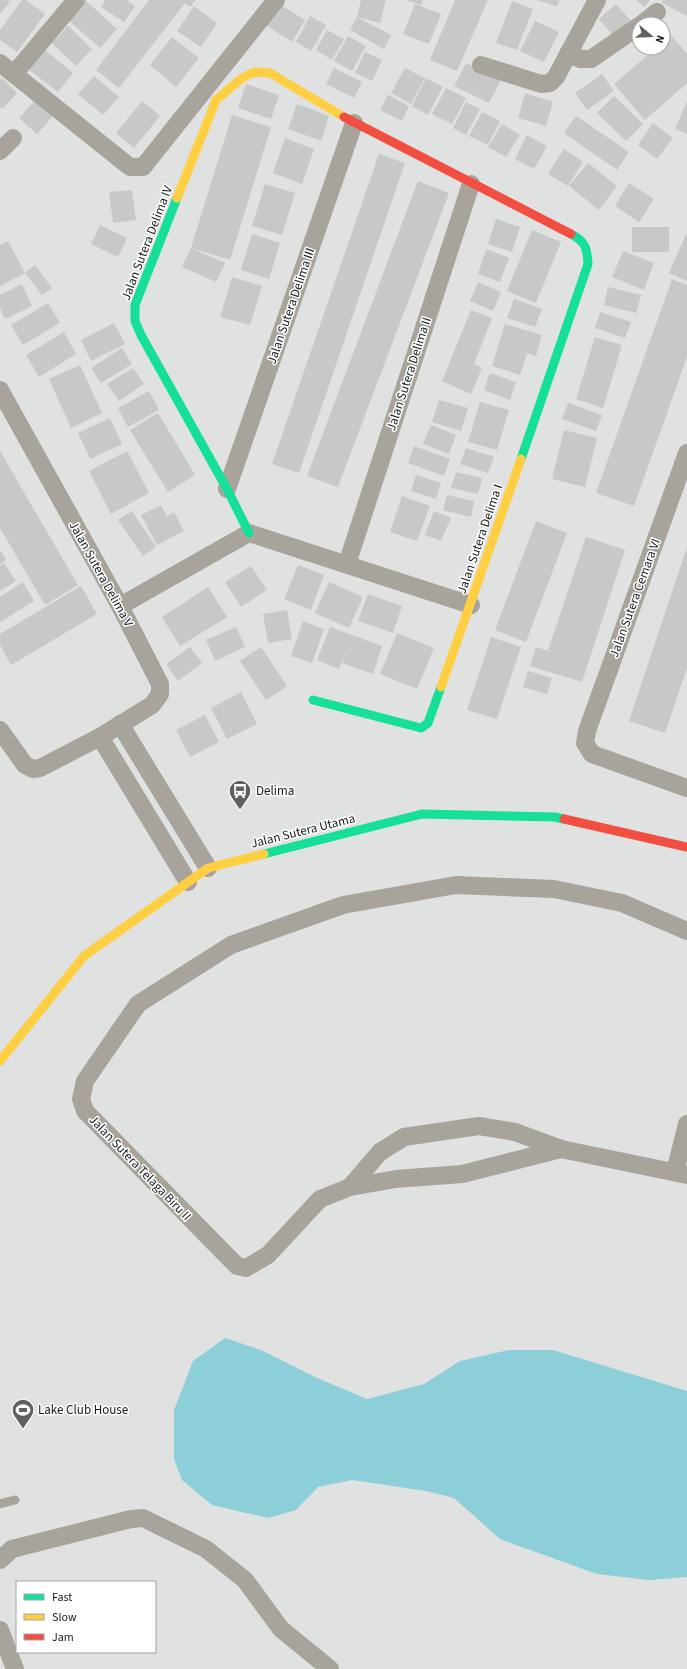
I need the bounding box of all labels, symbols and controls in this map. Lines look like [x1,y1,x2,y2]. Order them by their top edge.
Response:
north arrow [631,16,671,56]
text: N [652,33,668,45]
street label: Jalan Sutera Delima IV [117,183,177,303]
street label: Jalan Sutera Delima III [263,246,319,366]
street label: Jalan Sutera Delima II [382,315,436,433]
street label: Jalan Sutera Delima I [453,482,507,596]
street label: Jalan Sutera Delima V [65,518,138,630]
street label: Jalan Sutera Cemara VI [605,536,665,660]
bus stop icon: Delima [227,778,253,811]
place label: Delima [256,782,294,800]
street label: Jalan Sutera Utama [249,809,357,853]
street label: Jalan Sutera Telaga Biru II [85,1111,195,1225]
sports icon: Lake Club House [10,1397,36,1430]
place label: Lake Club House [38,1401,128,1419]
legend [16,1581,156,1653]
text: Fast [52,1589,72,1606]
text: Slow [52,1609,77,1626]
text: Jam [52,1629,74,1646]

